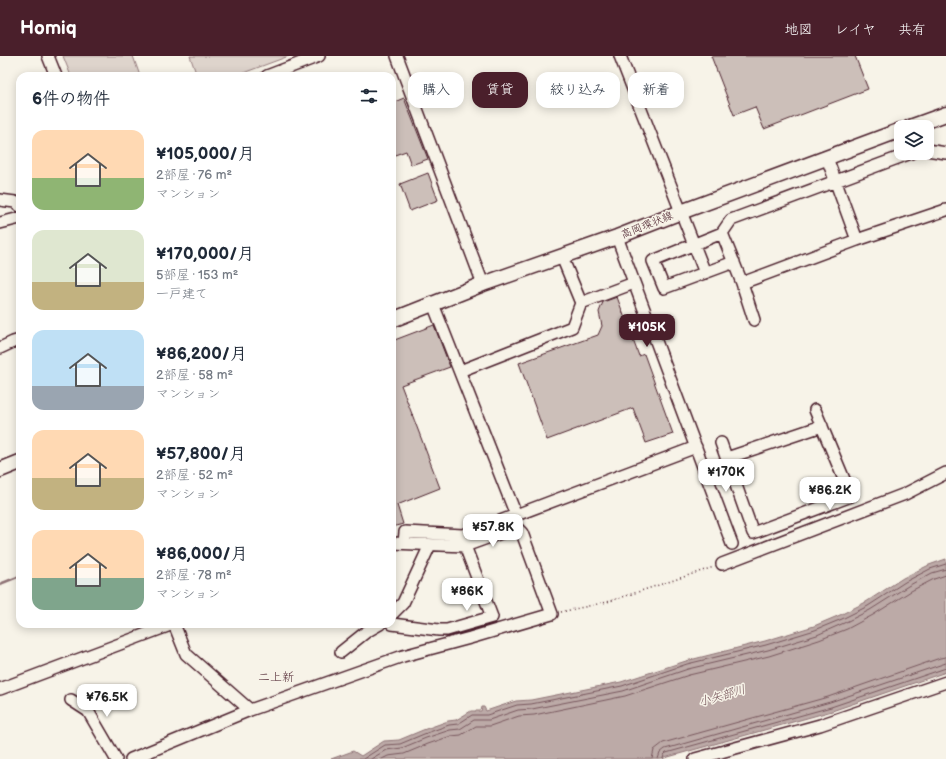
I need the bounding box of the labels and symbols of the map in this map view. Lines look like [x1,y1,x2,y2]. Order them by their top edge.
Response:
street label: 高岡環状線 [619,209,675,241]
pin: ¥105K [619,314,675,348]
pin: ¥170K [698,459,754,493]
pin: ¥86.2K [797,477,863,511]
pin: ¥57.8K [460,514,526,548]
pin: ¥86K [443,578,491,612]
district label: 二上新 [258,670,294,685]
water label: 小矢部川 [697,682,747,710]
pin: ¥76.5K [74,684,140,718]

